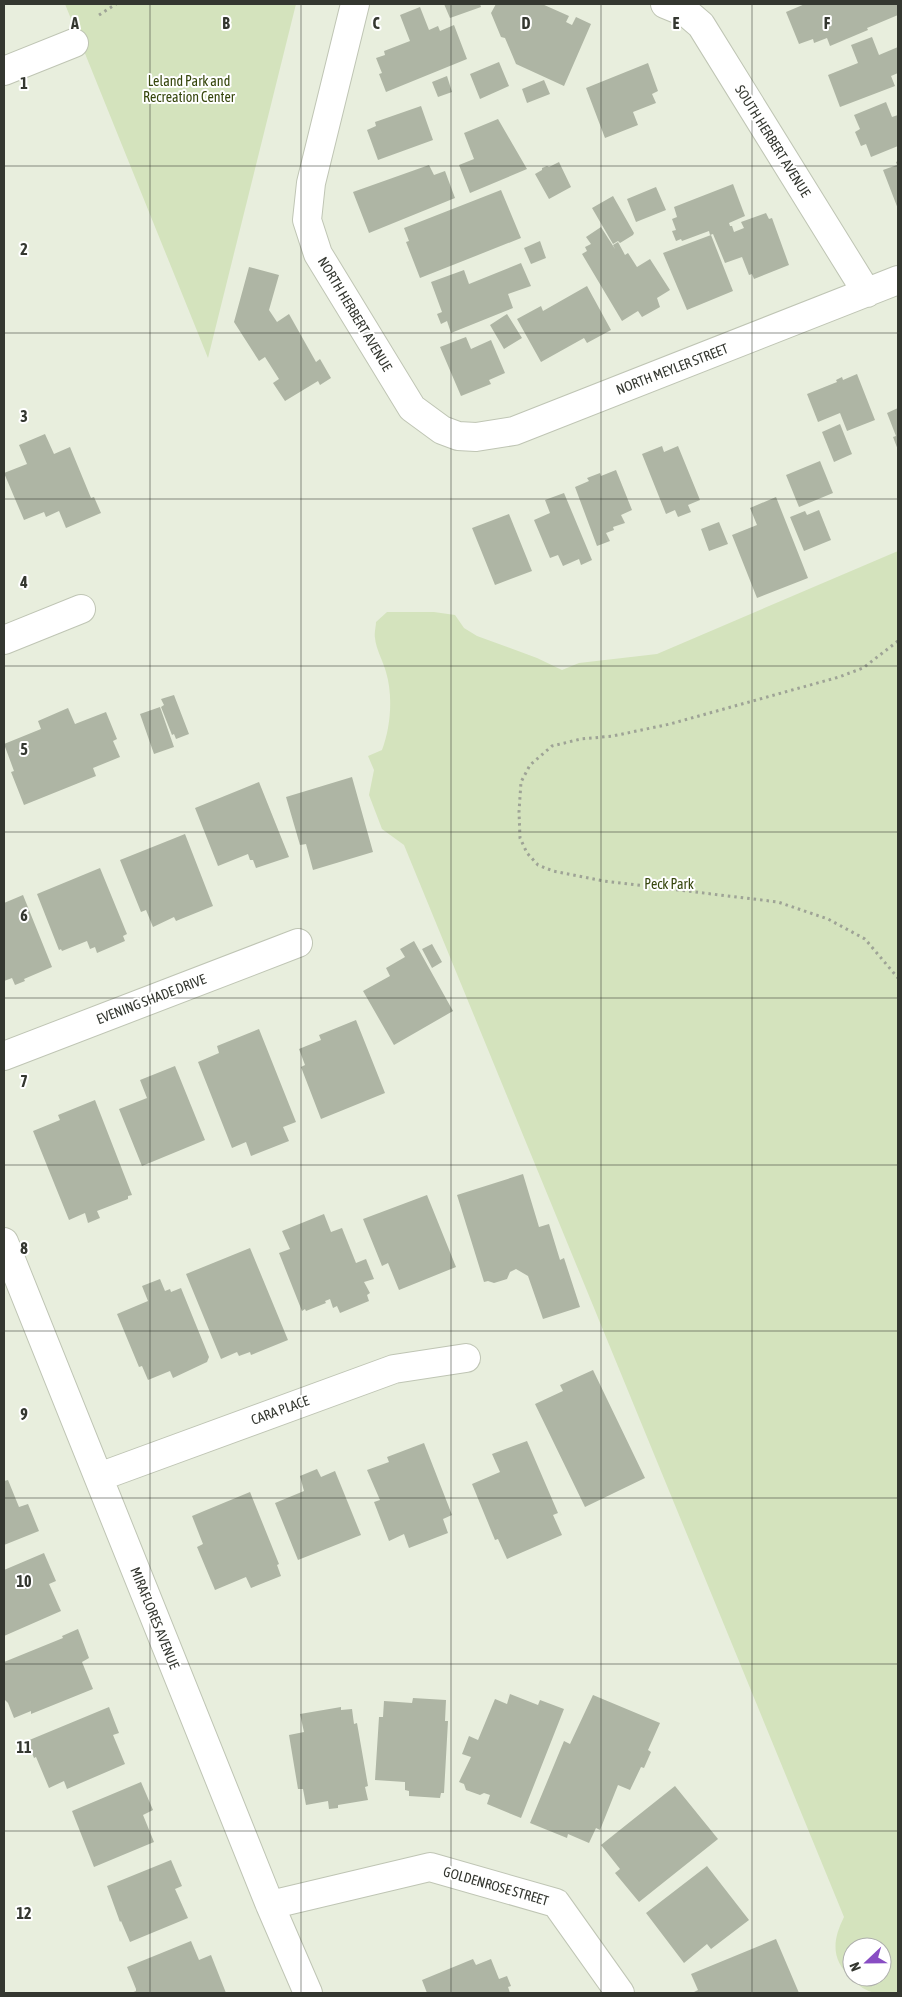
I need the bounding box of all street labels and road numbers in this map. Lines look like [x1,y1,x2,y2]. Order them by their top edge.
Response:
street label: SOUTH HERBERT AVENUE [732,82,814,200]
street label: NORTH HERBERT AVENUE [315,254,395,374]
street label: NORTH MEYLER STREET [614,340,730,398]
street label: EVENING SHADE DRIVE [94,971,208,1027]
street label: CARA PLACE [249,1392,311,1428]
street label: MIRAFLORES AVENUE [127,1565,183,1671]
street label: GOLDENROSE STREET [441,1863,551,1909]

